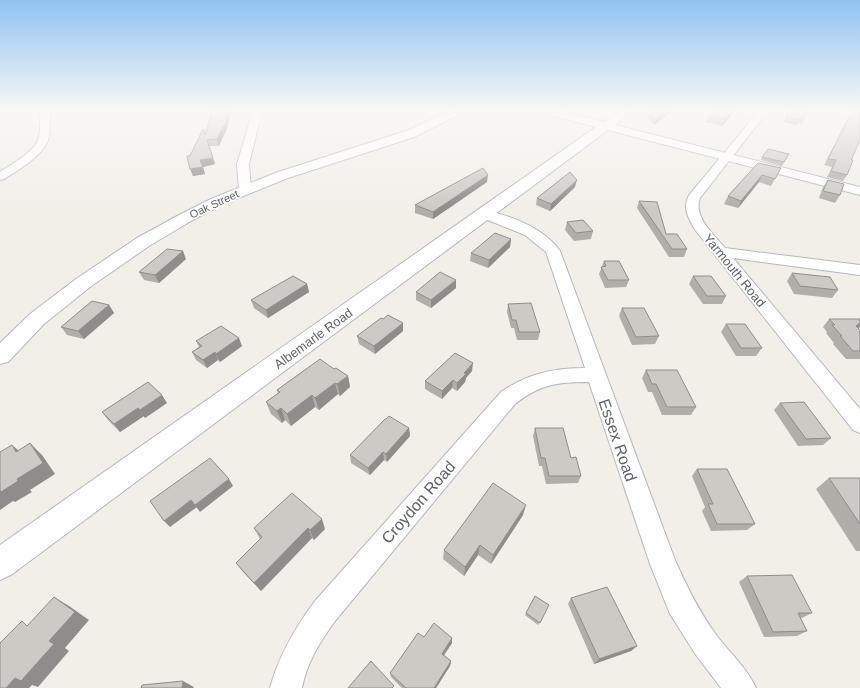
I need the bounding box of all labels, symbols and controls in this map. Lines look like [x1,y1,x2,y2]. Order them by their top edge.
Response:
street label: Oak Street [188,187,240,221]
street label: Yarmouth Road [700,231,769,310]
street label: Albemarle Road [271,305,355,372]
street label: Essex Road [595,397,640,484]
street label: Croydon Road [378,458,459,547]

